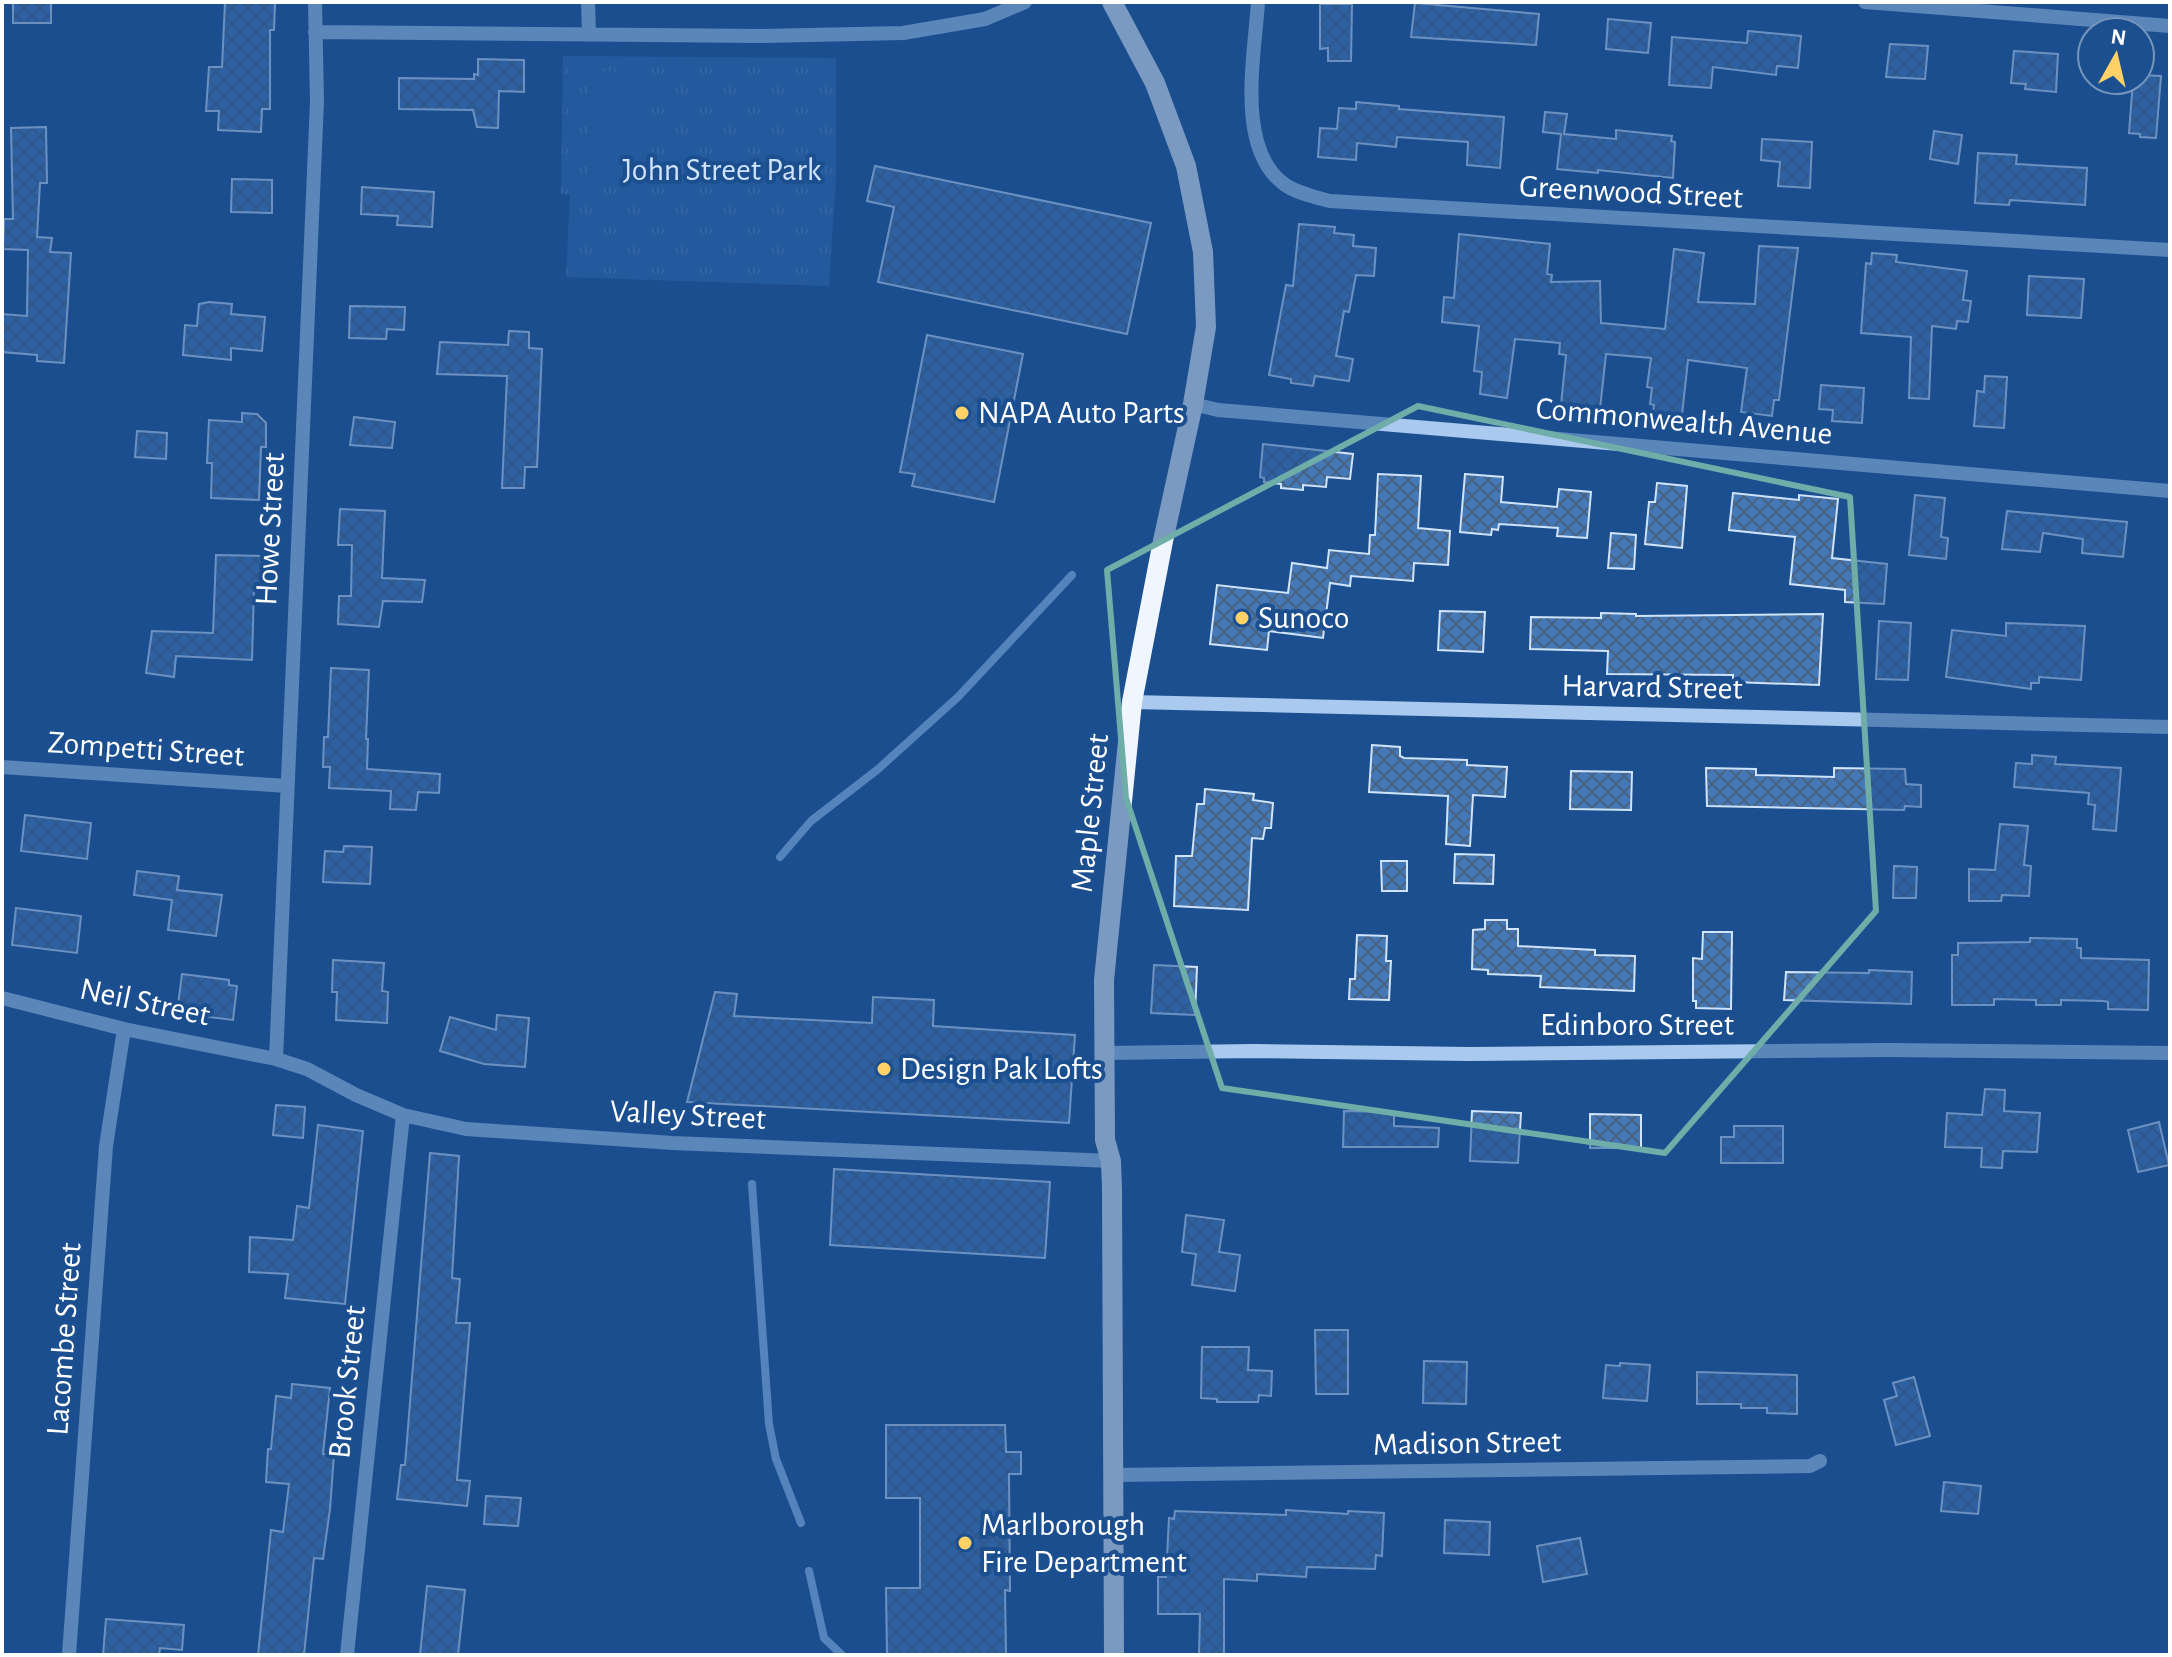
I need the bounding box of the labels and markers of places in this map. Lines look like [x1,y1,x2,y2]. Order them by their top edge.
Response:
place label: NAPA Auto Parts [978,397,1185,429]
marker: NAPA Auto Parts [953,404,971,422]
place label: Sunoco [1258,602,1349,634]
marker: Sunoco [1233,609,1251,627]
place label: Design Pak Lofts [900,1053,1103,1085]
marker: Design Pak Lofts [875,1060,893,1078]
place label: Marlborough Fire Department [981,1509,1187,1578]
marker: Marlborough Fire Department [956,1534,974,1552]

